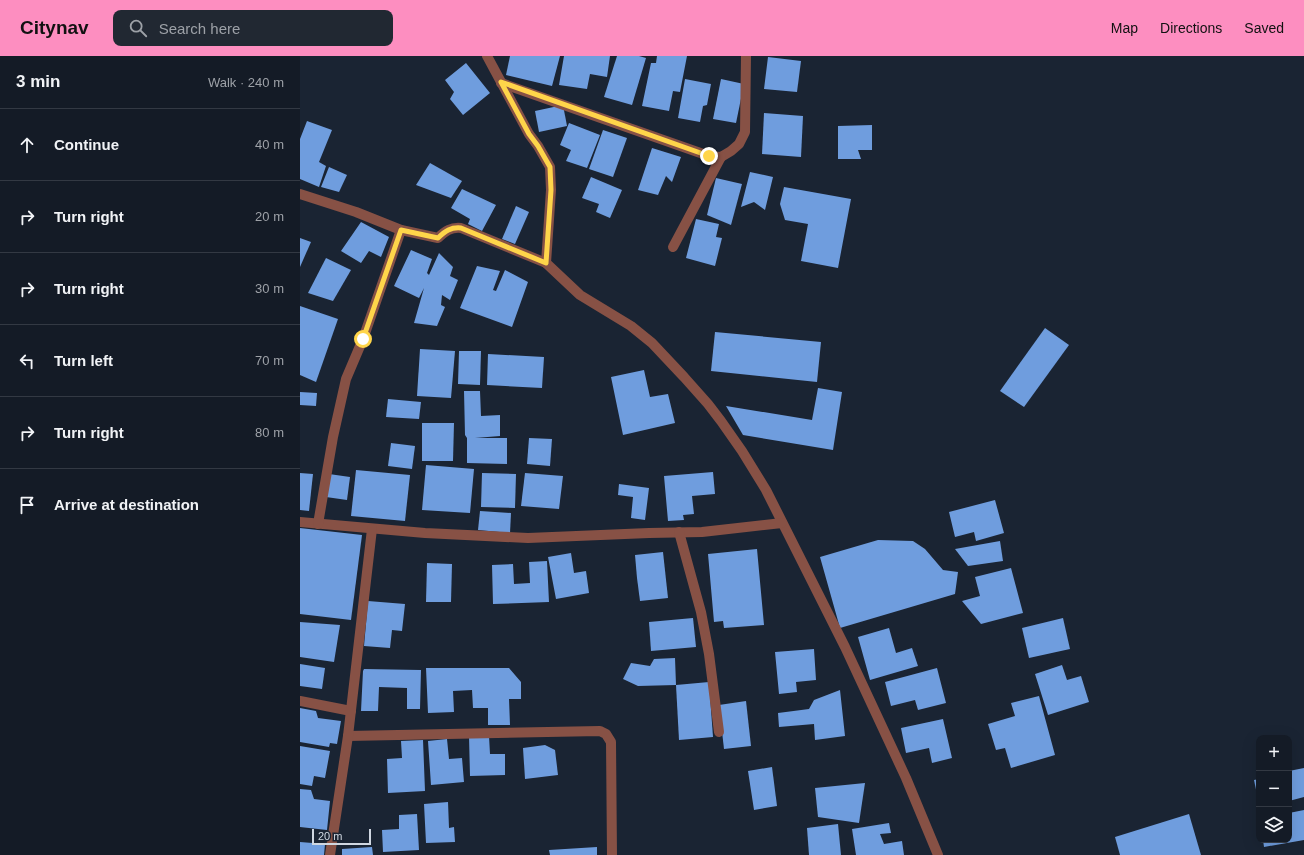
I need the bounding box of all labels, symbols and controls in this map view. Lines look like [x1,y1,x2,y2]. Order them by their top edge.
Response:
search box [113,10,393,46]
text: Citynav [20,17,89,38]
icon: search [127,17,149,39]
text: Search here [159,20,240,37]
text: Map [1111,20,1138,36]
text: Directions [1160,20,1222,36]
text: Saved [1244,20,1284,36]
text: 3 min [16,72,60,91]
text: Walk · 240 m [208,75,284,90]
icon: ahead [16,134,38,156]
text: Continue [54,136,119,153]
text: 40 m [255,137,284,152]
route end [700,147,718,165]
icon: right [16,206,38,228]
text: Turn right [54,208,124,225]
text: 20 m [255,209,284,224]
icon: right [16,278,38,300]
text: Turn right [54,280,124,297]
text: 30 m [255,281,284,296]
route start [354,330,372,348]
icon: left [16,350,38,372]
text: Turn left [54,352,113,369]
text: 70 m [255,353,284,368]
icon: right [16,422,38,444]
text: Turn right [54,424,124,441]
text: 80 m [255,425,284,440]
icon: arrive [16,494,38,516]
text: Arrive at destination [54,496,199,513]
map controls [1256,735,1292,843]
button: + [1256,735,1292,771]
button: − [1256,771,1292,807]
button: layers [1256,807,1292,843]
scale bar [312,827,371,846]
text: 20 m [318,830,342,842]

